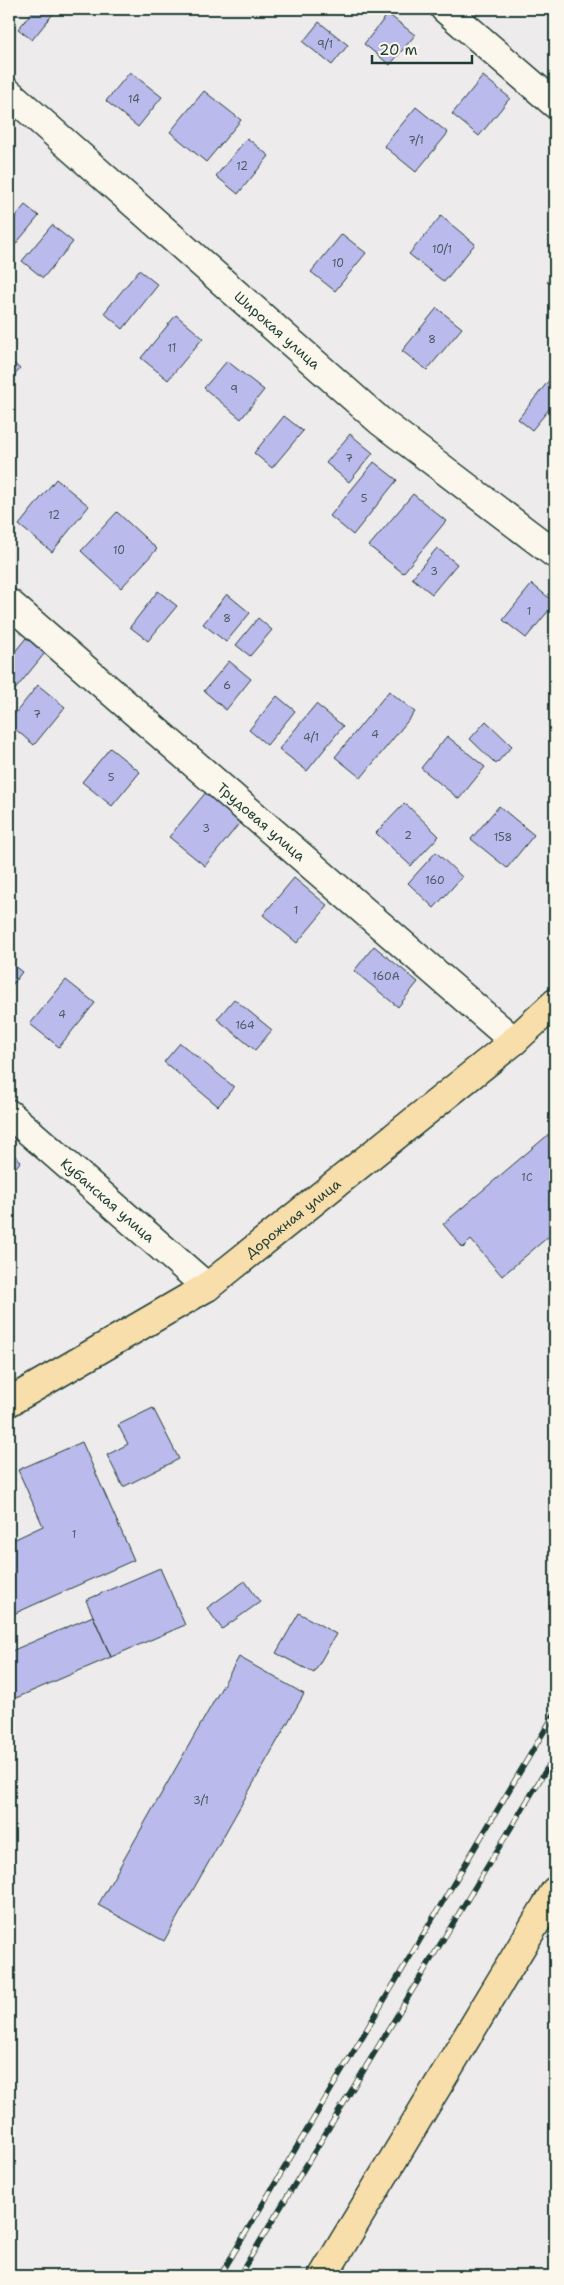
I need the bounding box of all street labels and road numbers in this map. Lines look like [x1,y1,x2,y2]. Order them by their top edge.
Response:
street label: Широкая улица [230,287,324,373]
street label: Трудовая улица [213,779,309,865]
street label: Кубанская улица [57,1154,159,1246]
street label: Дорожная улица [241,1174,344,1262]

